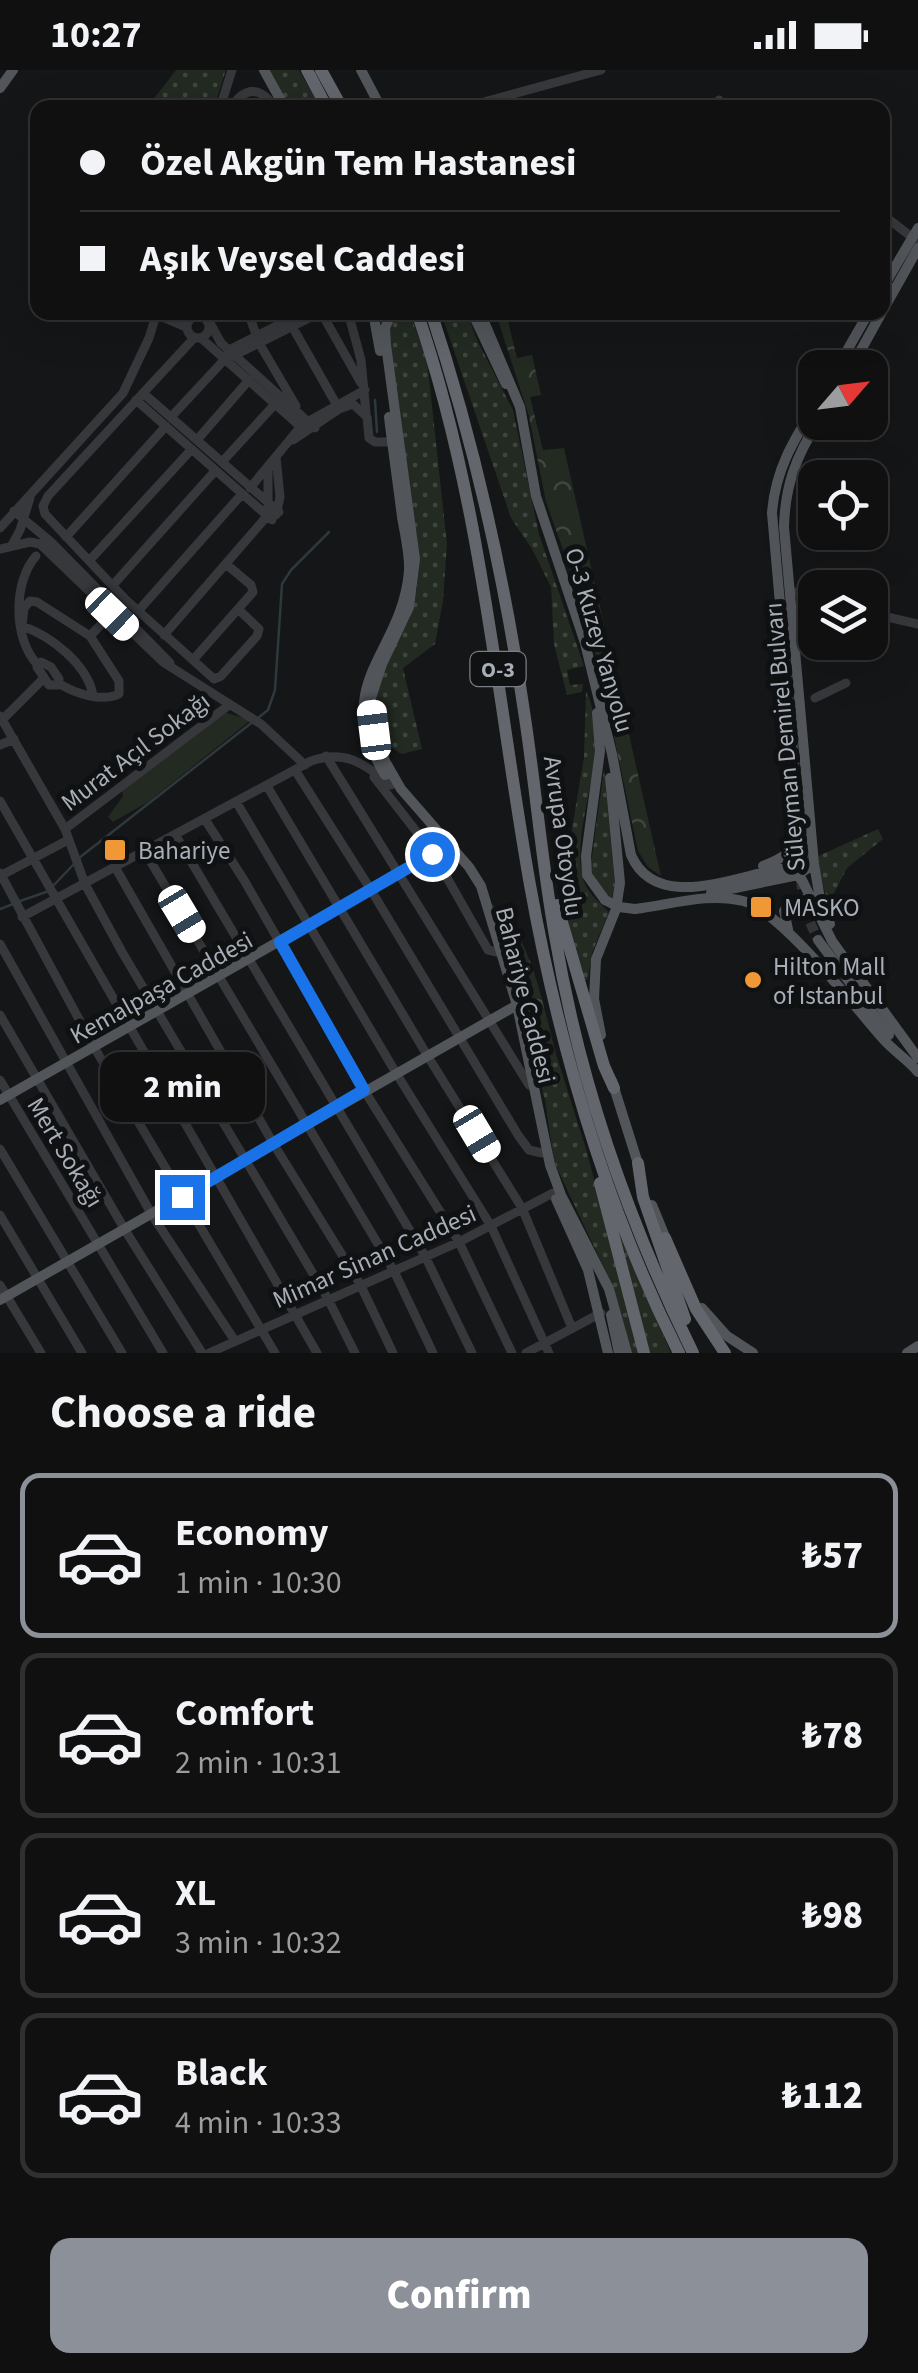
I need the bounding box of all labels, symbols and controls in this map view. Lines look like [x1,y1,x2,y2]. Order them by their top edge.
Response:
text: 10:27 [50,8,142,62]
text: Özel Akgün Tem Hastanesi [140,136,576,190]
text: Aşık Veysel Caddesi [140,232,465,286]
north arrow [798,350,888,440]
map controls [798,350,888,660]
button: locate [798,460,888,550]
street label: O-3 Kuzey Yanyolu [555,544,643,737]
button: layers [798,570,888,660]
car [80,582,144,646]
street label: Süleyman Demirel Bulvarı [755,601,815,873]
road number: O-3 [470,652,526,686]
street label: Murat Açıl Sokağı [53,684,218,820]
car [355,698,393,762]
street label: Avrupa Otoyolu [534,754,592,919]
route start [410,832,455,877]
place label: Bahariye [138,833,230,869]
marker: Bahariye [102,837,128,863]
car [154,881,210,947]
place label: MASKO [784,890,860,926]
marker: MASKO [748,894,774,920]
street label: Bahariye Caddesi [486,903,564,1087]
street label: Kemalpaşa Caddesi [63,923,260,1053]
place label: Hilton Mall of Istanbul [773,949,886,1014]
marker: Hilton Mall of Istanbul [742,969,764,991]
callout: 2 min [100,1052,264,1122]
text: 2 min [143,1064,222,1110]
street label: Mert Sokağı [18,1090,112,1215]
car [449,1101,505,1167]
route end [160,1175,205,1220]
street label: Mimar Sinan Caddesi [267,1196,482,1318]
text: Choose a ride [50,1381,316,1445]
text: Economy [175,1506,328,1560]
icon: car [55,1511,145,1601]
text: ₺57 [802,1529,863,1583]
text: 1 min · 10:30 [175,1560,342,1606]
text: Comfort [175,1686,314,1740]
icon: car [55,1691,145,1781]
text: ₺78 [802,1709,863,1763]
text: 2 min · 10:31 [175,1740,342,1786]
text: XL [175,1866,216,1920]
icon: car [55,1871,145,1961]
text: ₺98 [802,1889,863,1943]
text: 3 min · 10:32 [175,1920,342,1966]
text: Black [175,2046,268,2100]
icon: car [55,2051,145,2141]
text: ₺112 [782,2069,863,2123]
text: 4 min · 10:33 [175,2100,342,2146]
button: Confirm [50,2238,868,2353]

